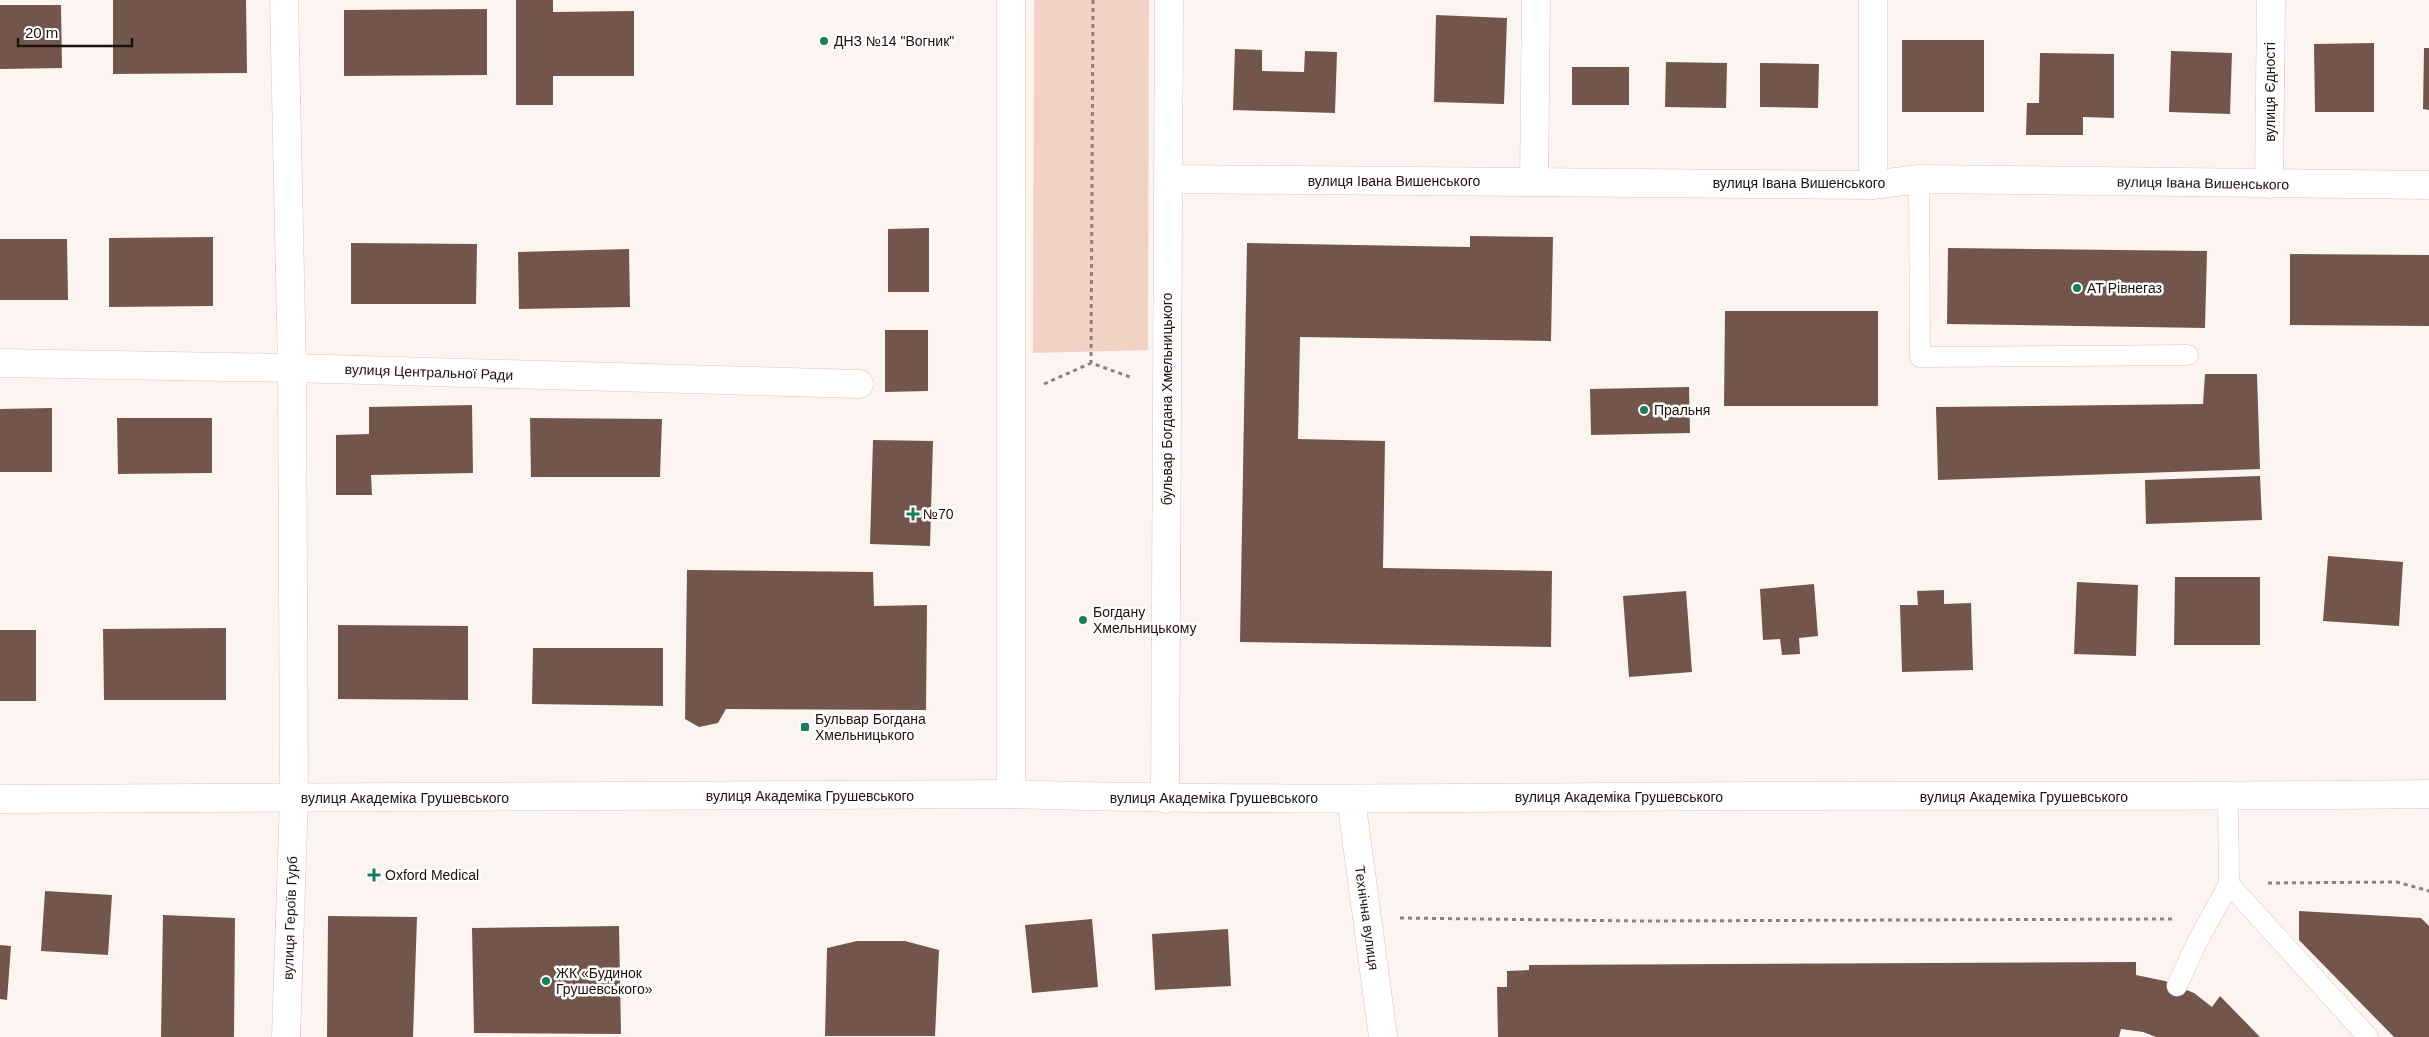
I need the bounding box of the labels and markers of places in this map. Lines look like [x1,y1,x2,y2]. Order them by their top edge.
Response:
place label: ДНЗ №14 "Вогник" [834,33,954,49]
marker: ДНЗ №14 "Вогник" [818,35,830,47]
place label: АТ Рівнегаз [2087,280,2162,296]
marker: АТ Рівнегаз [2071,282,2083,294]
place label: Пральня [1654,402,1710,418]
marker: Пральня [1638,404,1650,416]
place label: №70 [923,506,954,522]
marker: №70 [907,508,919,520]
place label: Богдану Хмельницькому [1093,604,1196,636]
marker: Богдану Хмельницькому [1077,614,1089,626]
place label: Бульвар Богдана Хмельницького [815,711,926,743]
marker: Бульвар Богдана Хмельницького [799,721,811,733]
place label: Oxford Medical [385,867,479,883]
marker: Oxford Medical [367,868,381,882]
place label: ЖК «Будинок Грушевського» [556,965,653,997]
marker: ЖК «Будинок Грушевського» [540,975,552,987]

